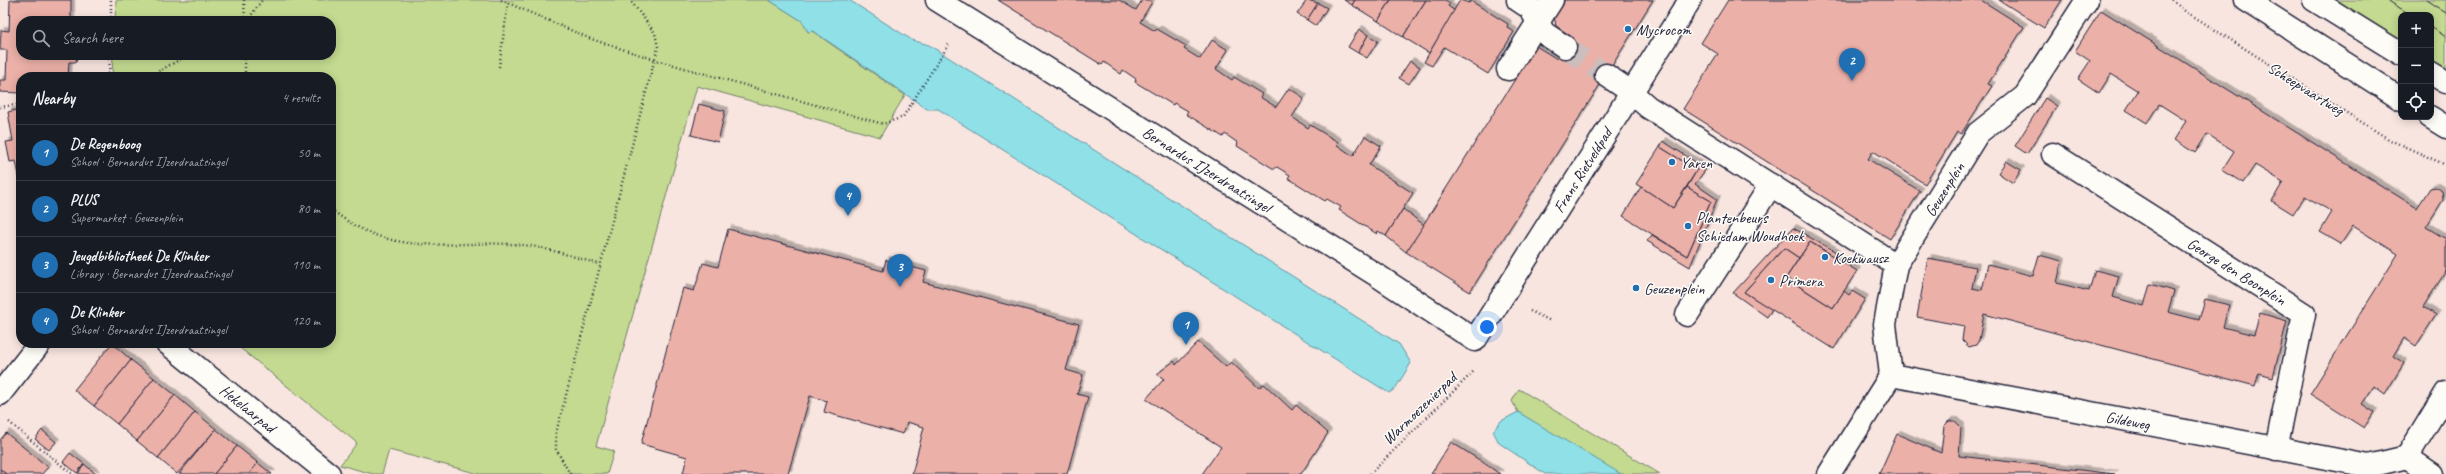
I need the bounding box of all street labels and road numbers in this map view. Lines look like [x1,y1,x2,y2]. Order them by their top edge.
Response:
street label: Scheepvaartweg [2264,58,2348,121]
street label: Bernardus IJzerdraatsingel [1139,122,1277,219]
street label: Frans Rietveldpad [1549,122,1618,217]
street label: Geuzenplein [1920,158,1970,220]
street label: George den Boonplein [2183,234,2290,311]
street label: Warmoezenierpad [1378,366,1463,449]
street label: Hekelaarpad [215,380,281,439]
street label: Gildeweg [2104,407,2153,435]

